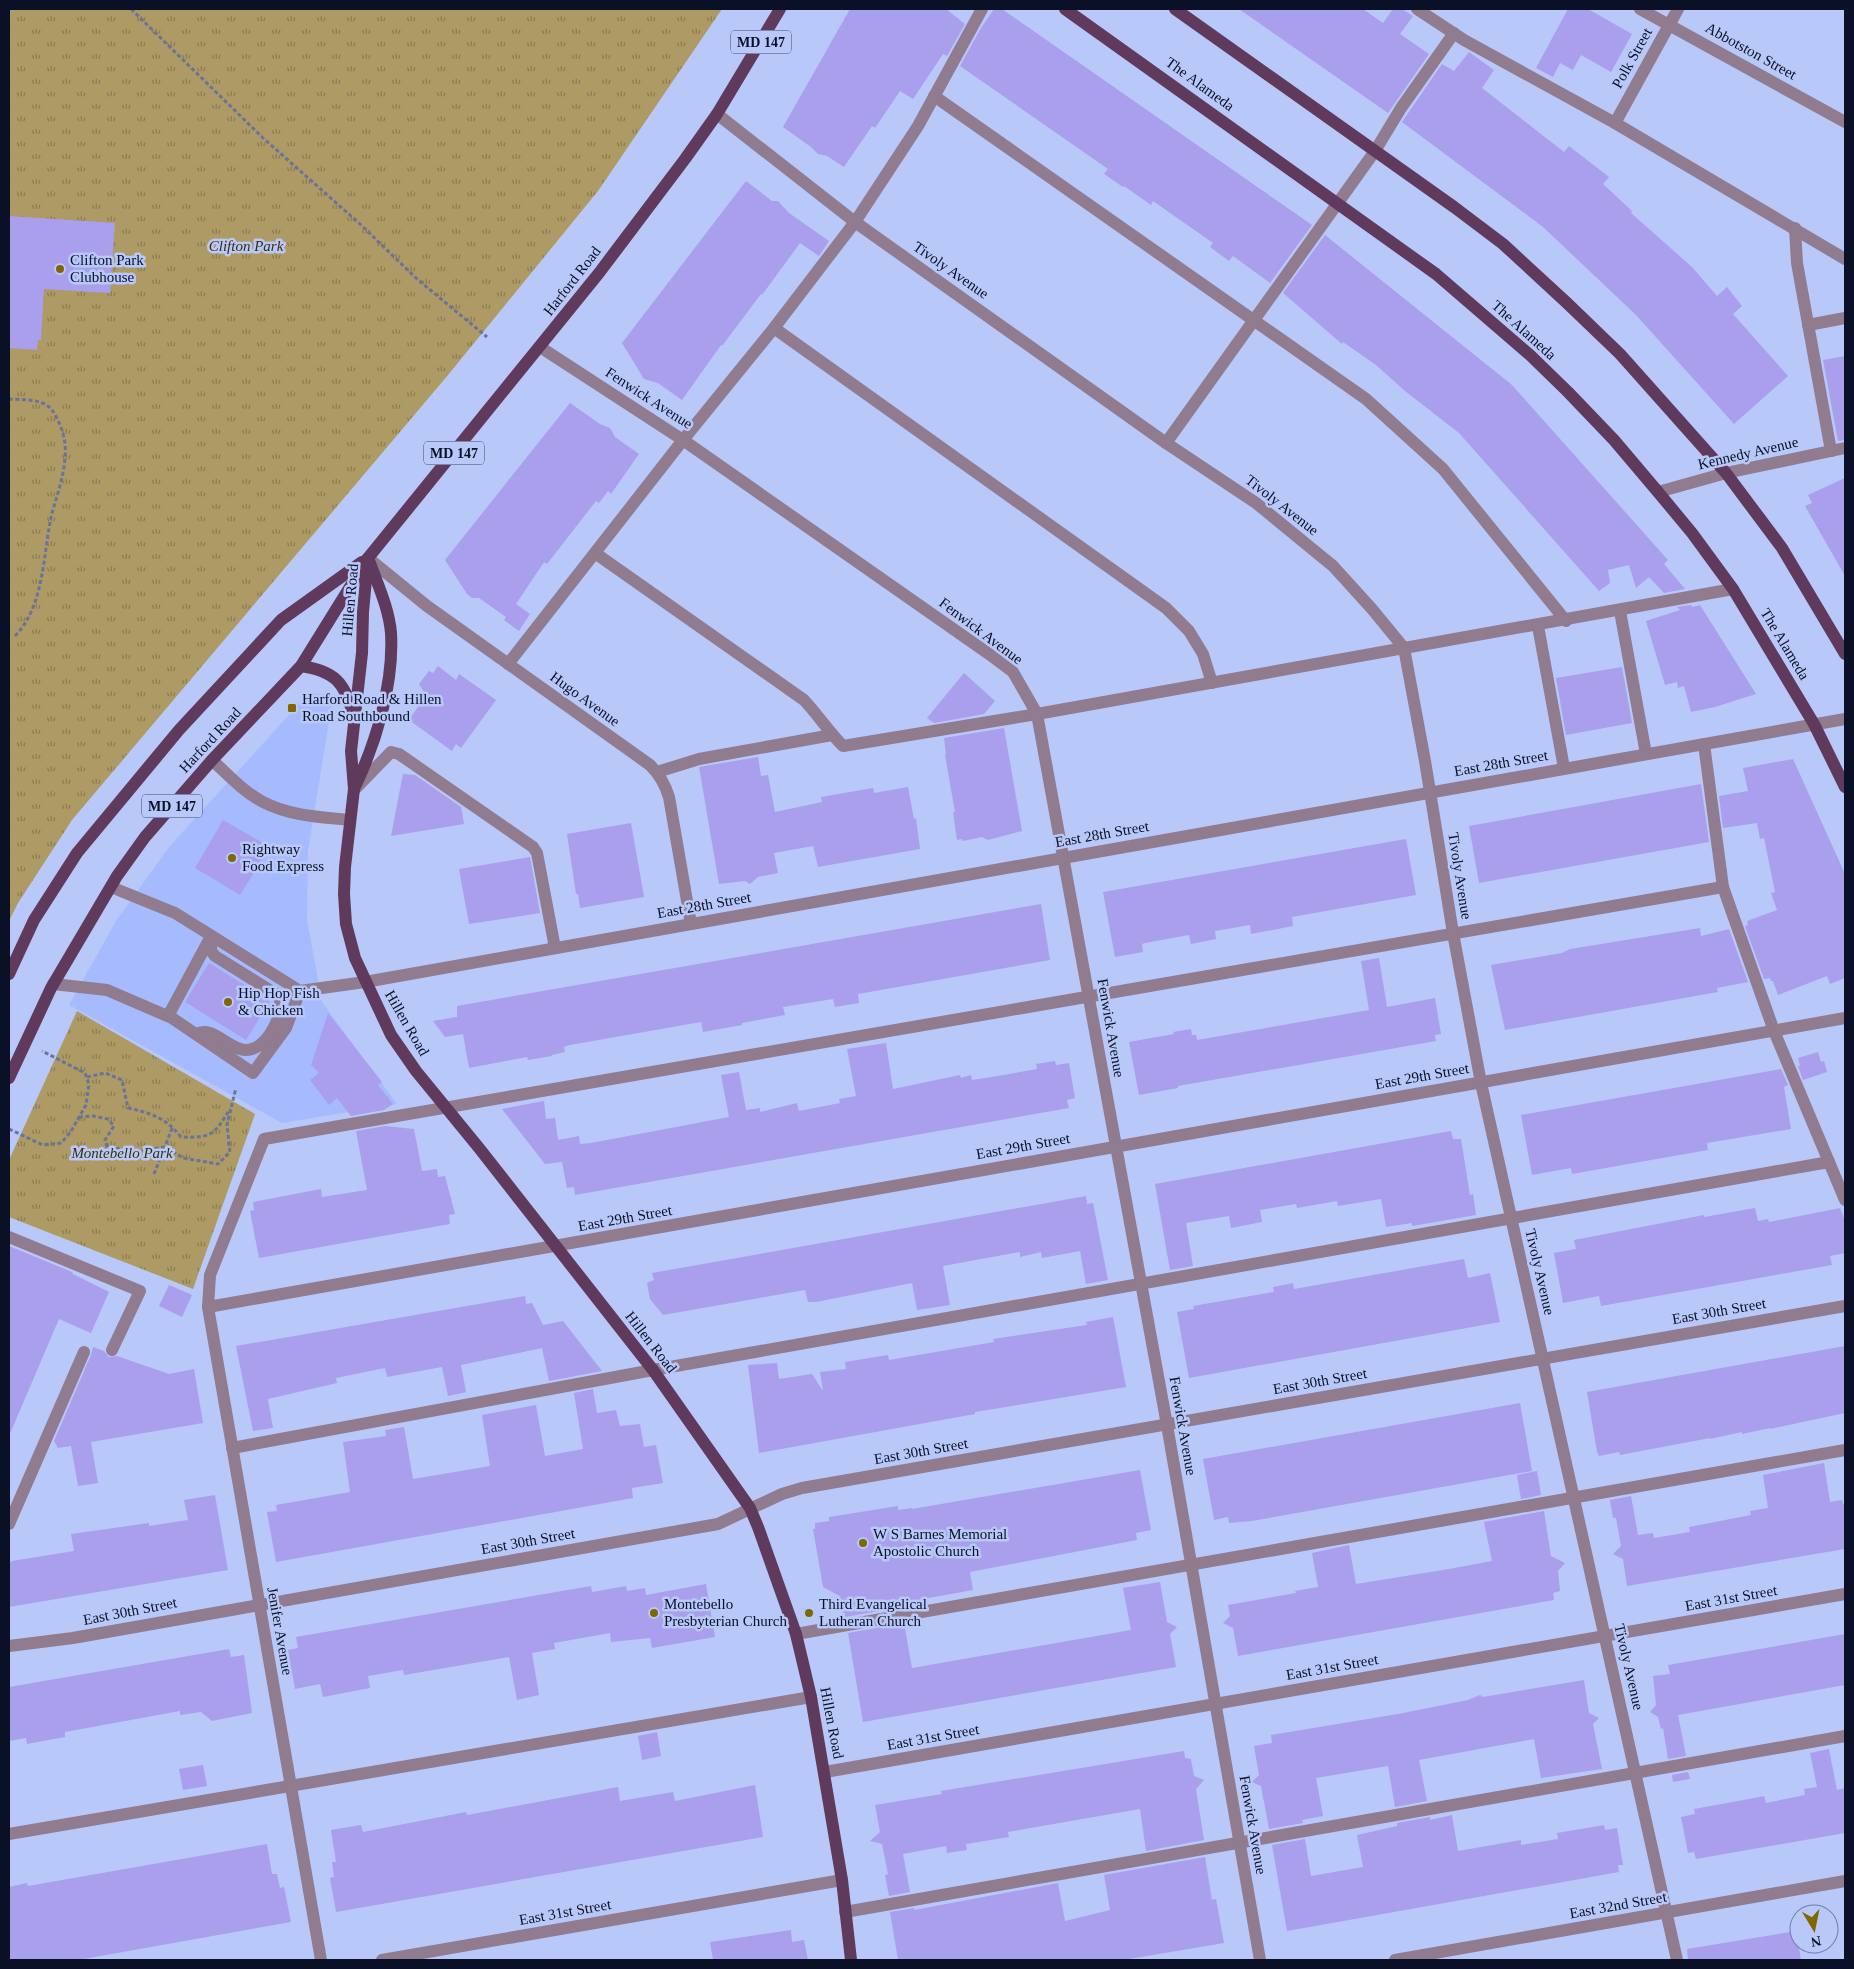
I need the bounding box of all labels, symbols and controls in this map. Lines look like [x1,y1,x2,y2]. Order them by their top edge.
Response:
street label: Abbotston Street [1703,19,1800,83]
street label: Polk Street [1609,24,1655,91]
road number: MD 147 [731,31,791,54]
street label: The Alameda [1163,54,1237,114]
park label: Clifton Park [209,238,284,254]
street label: Tivoly Avenue [910,238,992,302]
street label: Harford Road [540,243,604,319]
place label: Clifton Park Clubhouse [70,252,144,285]
marker: Clifton Park Clubhouse [54,263,66,275]
street label: The Alameda [1489,297,1559,363]
street label: Fenwick Avenue [603,364,696,432]
street label: Kennedy Avenue [1696,434,1800,472]
road number: MD 147 [424,442,484,464]
street label: Tivoly Avenue [1242,472,1322,539]
street label: Hillen Road [339,562,361,637]
street label: Fenwick Avenue [936,594,1026,668]
street label: The Alameda [1757,605,1813,683]
street label: Hugo Avenue [547,668,623,730]
place label: Harford Road & Hillen Road Southbound [302,691,442,724]
marker: Harford Road & Hillen Road Southbound [286,702,298,714]
street label: Harford Road [176,704,244,776]
street label: East 28th Street [1453,747,1550,779]
road number: MD 147 [142,794,202,818]
street label: East 28th Street [1054,818,1151,850]
street label: Tivoly Avenue [1445,831,1475,921]
place label: Rightway Food Express [242,841,324,874]
marker: Rightway Food Express [226,852,238,864]
street label: East 28th Street [656,889,753,921]
street label: Fenwick Avenue [1094,977,1128,1079]
place label: Hip Hop Fish & Chicken [238,985,320,1018]
street label: Hillen Road [382,987,432,1059]
marker: Hip Hop Fish & Chicken [222,996,234,1008]
street label: East 29th Street [1374,1060,1471,1092]
street label: East 29th Street [975,1130,1072,1162]
park label: Montebello Park [70,1145,173,1161]
street label: East 29th Street [577,1202,674,1234]
street label: Tivoly Avenue [1522,1227,1558,1317]
street label: East 30th Street [1671,1295,1768,1327]
street label: Hillen Road [622,1308,680,1376]
street label: East 30th Street [1272,1365,1369,1397]
street label: Fenwick Avenue [1166,1375,1200,1477]
street label: East 30th Street [873,1435,970,1467]
street label: East 30th Street [480,1525,577,1557]
place label: W S Barnes Memorial Apostolic Church [873,1526,1007,1559]
marker: W S Barnes Memorial Apostolic Church [857,1537,869,1549]
street label: East 31st Street [1684,1582,1779,1614]
street label: Jenifer Avenue [264,1586,296,1677]
street label: East 30th Street [82,1594,179,1628]
place label: Montebello Presbyterian Church [664,1596,787,1629]
place label: Third Evangelical Lutheran Church [819,1596,927,1629]
marker: Montebello Presbyterian Church [648,1607,660,1619]
marker: Third Evangelical Lutheran Church [803,1607,815,1619]
street label: Tivoly Avenue [1611,1622,1647,1712]
street label: East 31st Street [1285,1651,1380,1683]
street label: Hillen Road [817,1686,847,1761]
street label: East 31st Street [886,1721,981,1753]
street label: Fenwick Avenue [1236,1774,1270,1876]
street label: East 32nd Street [1568,1888,1669,1921]
street label: East 31st Street [518,1896,613,1928]
north arrow [1789,1904,1839,1954]
text: N [1810,1933,1822,1950]

